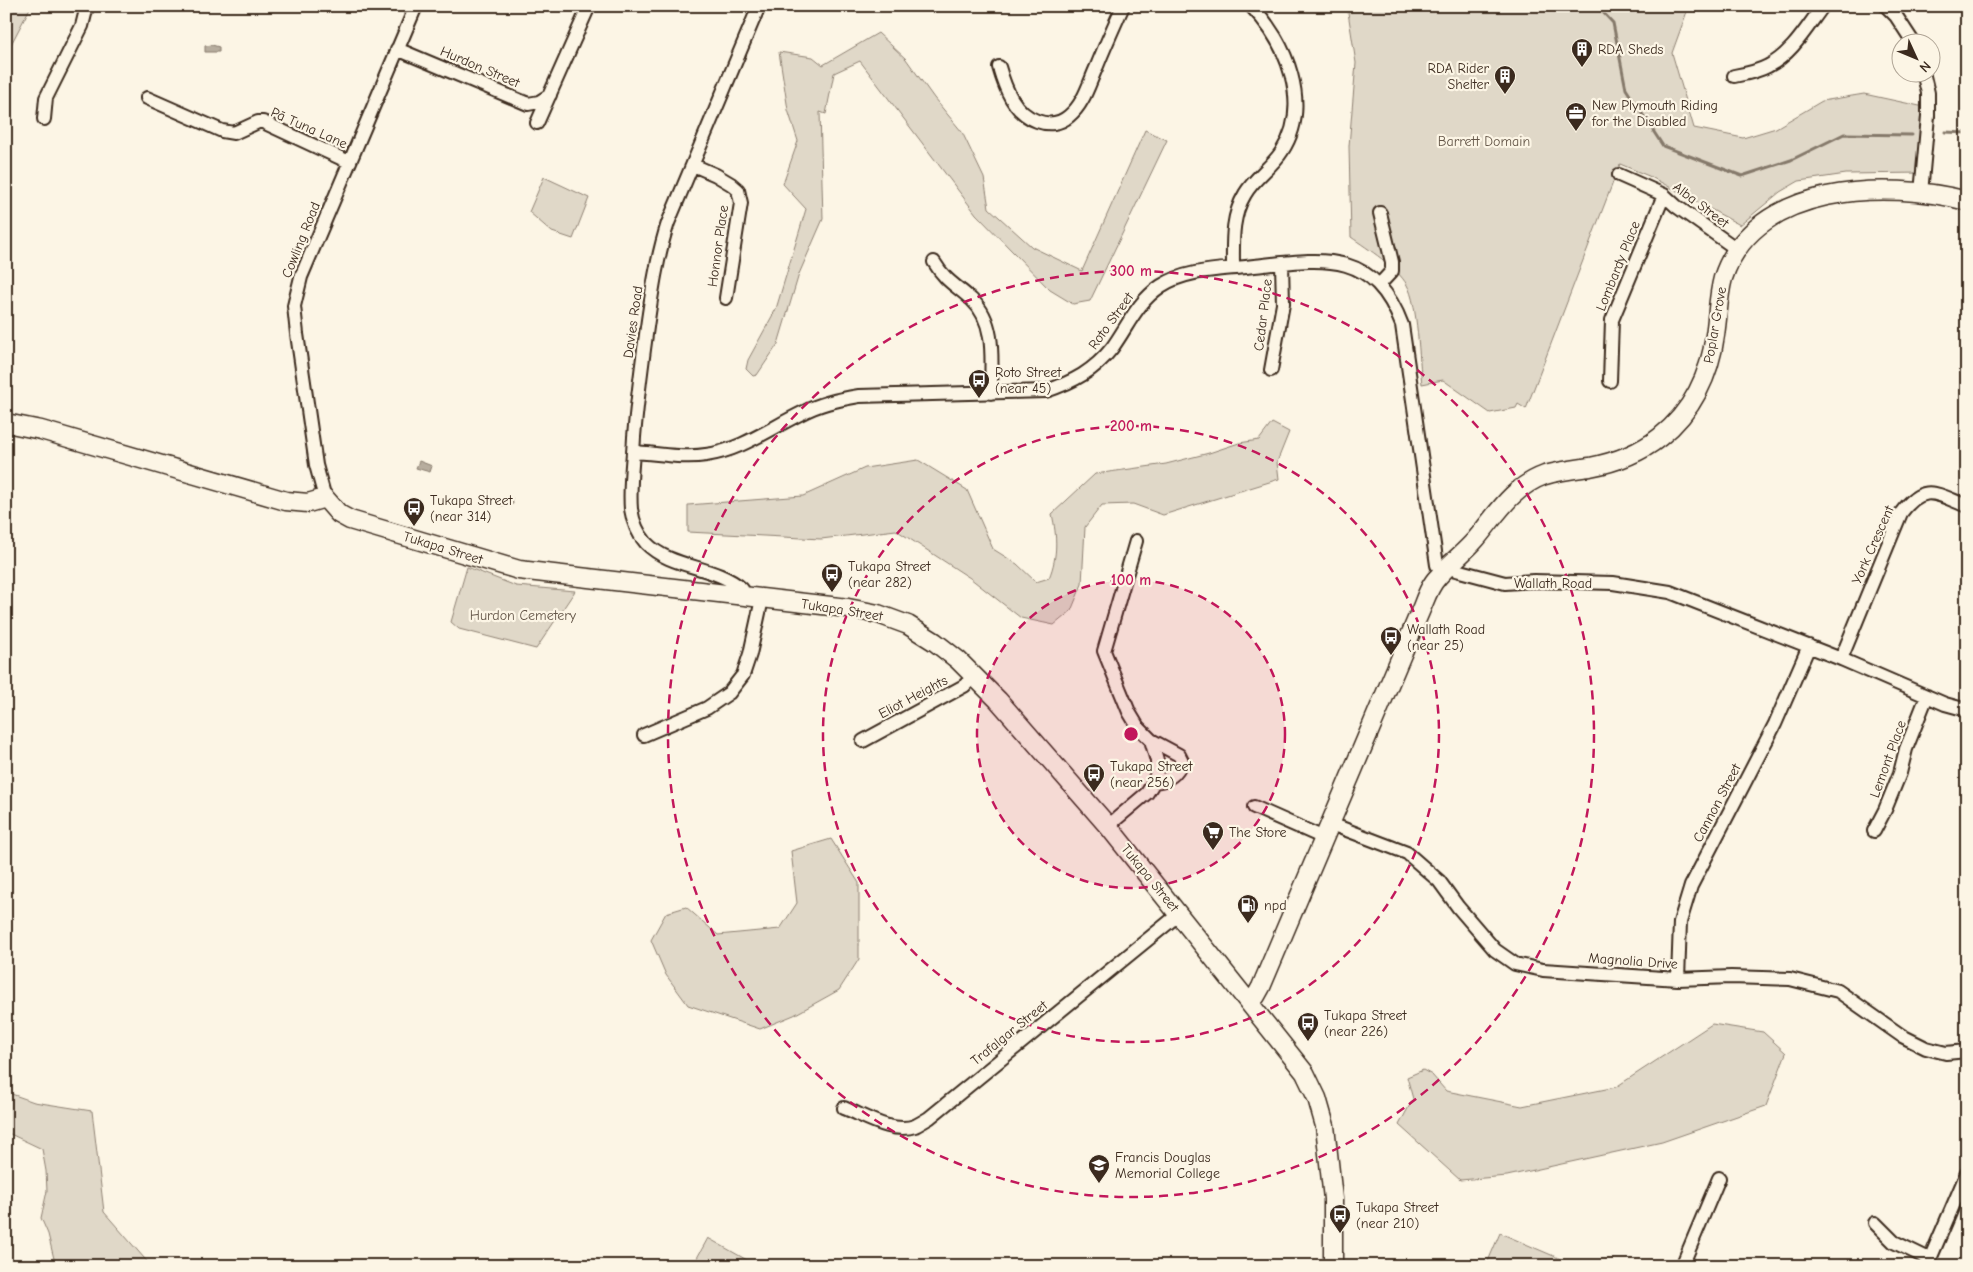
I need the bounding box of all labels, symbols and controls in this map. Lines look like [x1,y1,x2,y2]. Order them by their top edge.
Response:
north arrow [1890,32,1940,82]
building icon: RDA Sheds [1570,37,1594,68]
place label: RDA Sheds [1598,41,1664,58]
street label: Hurdon Street [438,43,523,92]
text: N [1916,57,1934,76]
place label: RDA Rider Shelter [1428,60,1489,93]
building icon: RDA Rider Shelter [1493,64,1517,95]
place label: New Plymouth Riding for the Disabled [1591,97,1718,130]
office icon: New Plymouth Riding for the Disabled [1564,101,1588,132]
street label: Pā Tuna Lane [268,104,350,152]
park label: Barrett Domain [1438,133,1530,150]
street label: Alba Street [1670,178,1733,232]
street label: Cowling Road [278,199,324,281]
street label: Honnor Place [704,204,732,288]
street label: Lombardy Place [1592,218,1644,314]
text: 300 m [1110,262,1152,280]
street label: Cedar Place [1250,278,1276,352]
street label: Davies Road [620,285,646,359]
street label: Poplar Grove [1700,285,1730,365]
street label: Roto Street [1085,288,1138,353]
place label: Roto Street (near 45) [995,364,1062,397]
bus stop icon: Roto Street (near 45) [967,368,991,399]
text: 200 m [1110,417,1152,435]
place label: Tukapa Street (near 314) [430,492,514,525]
bus stop icon: Tukapa Street (near 314) [402,496,426,527]
street label: York Crescent [1848,502,1898,587]
street label: Tukapa Street [401,528,486,568]
place label: Tukapa Street (near 282) [848,558,932,591]
bus stop icon: Tukapa Street (near 282) [820,562,844,593]
text: 100 m [1111,571,1151,589]
street label: Wallath Road [1514,575,1592,592]
street label: Tukapa Street [800,595,885,625]
park label: Hurdon Cemetery [470,607,577,624]
place label: Wallath Road (near 25) [1407,621,1485,654]
bus stop icon: Wallath Road (near 25) [1379,625,1403,656]
street label: Eliot Heights [876,672,951,722]
street label: Lemont Place [1866,718,1910,800]
centre of rings [1122,725,1140,743]
place label: Tukapa Street (near 256) [1110,758,1194,791]
street label: Cannon Street [1689,760,1745,845]
bus stop icon: Tukapa Street (near 256) [1082,762,1106,793]
supermarket icon: The Store [1201,820,1225,851]
place label: The Store [1229,824,1287,841]
street label: Tukapa Street [1117,841,1183,916]
fuel station icon: npd [1236,893,1260,924]
place label: npd [1264,897,1287,914]
street label: Magnolia Drive [1588,949,1678,973]
street label: Trafalgar Street [967,996,1052,1069]
place label: Tukapa Street (near 226) [1324,1007,1408,1040]
bus stop icon: Tukapa Street (near 226) [1296,1011,1320,1042]
place label: Francis Douglas Memorial College [1115,1149,1220,1182]
school or university icon: Francis Douglas Memorial College [1087,1153,1111,1184]
place label: Tukapa Street (near 210) [1356,1199,1440,1232]
bus stop icon: Tukapa Street (near 210) [1328,1203,1352,1234]

